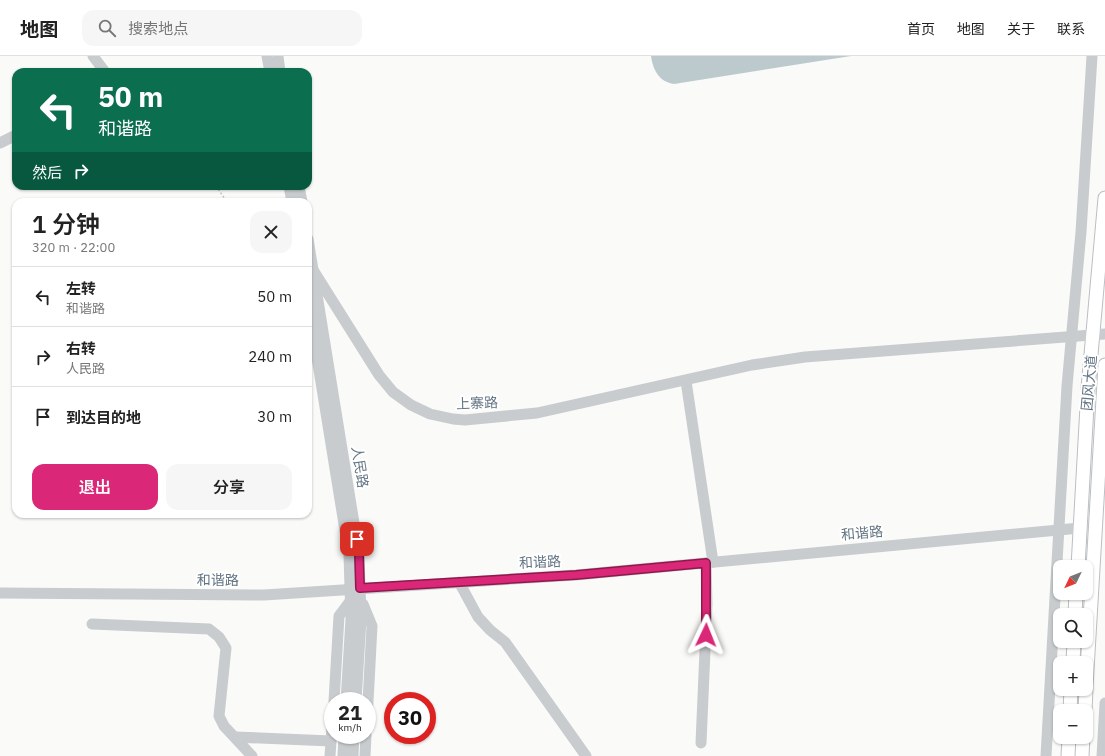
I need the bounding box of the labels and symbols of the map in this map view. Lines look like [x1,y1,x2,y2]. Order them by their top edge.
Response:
street label: 团风大道 [1078,354,1100,412]
street label: 上寨路 [456,393,498,413]
street label: 人民路 [348,445,372,489]
pin [340,522,374,556]
street label: 和谐路 [840,522,884,544]
street label: 和谐路 [519,552,561,572]
north arrow [1053,560,1093,600]
street label: 和谐路 [197,571,239,589]
position arrow [685,614,727,656]
speed limit sign: 30 [384,692,436,744]

